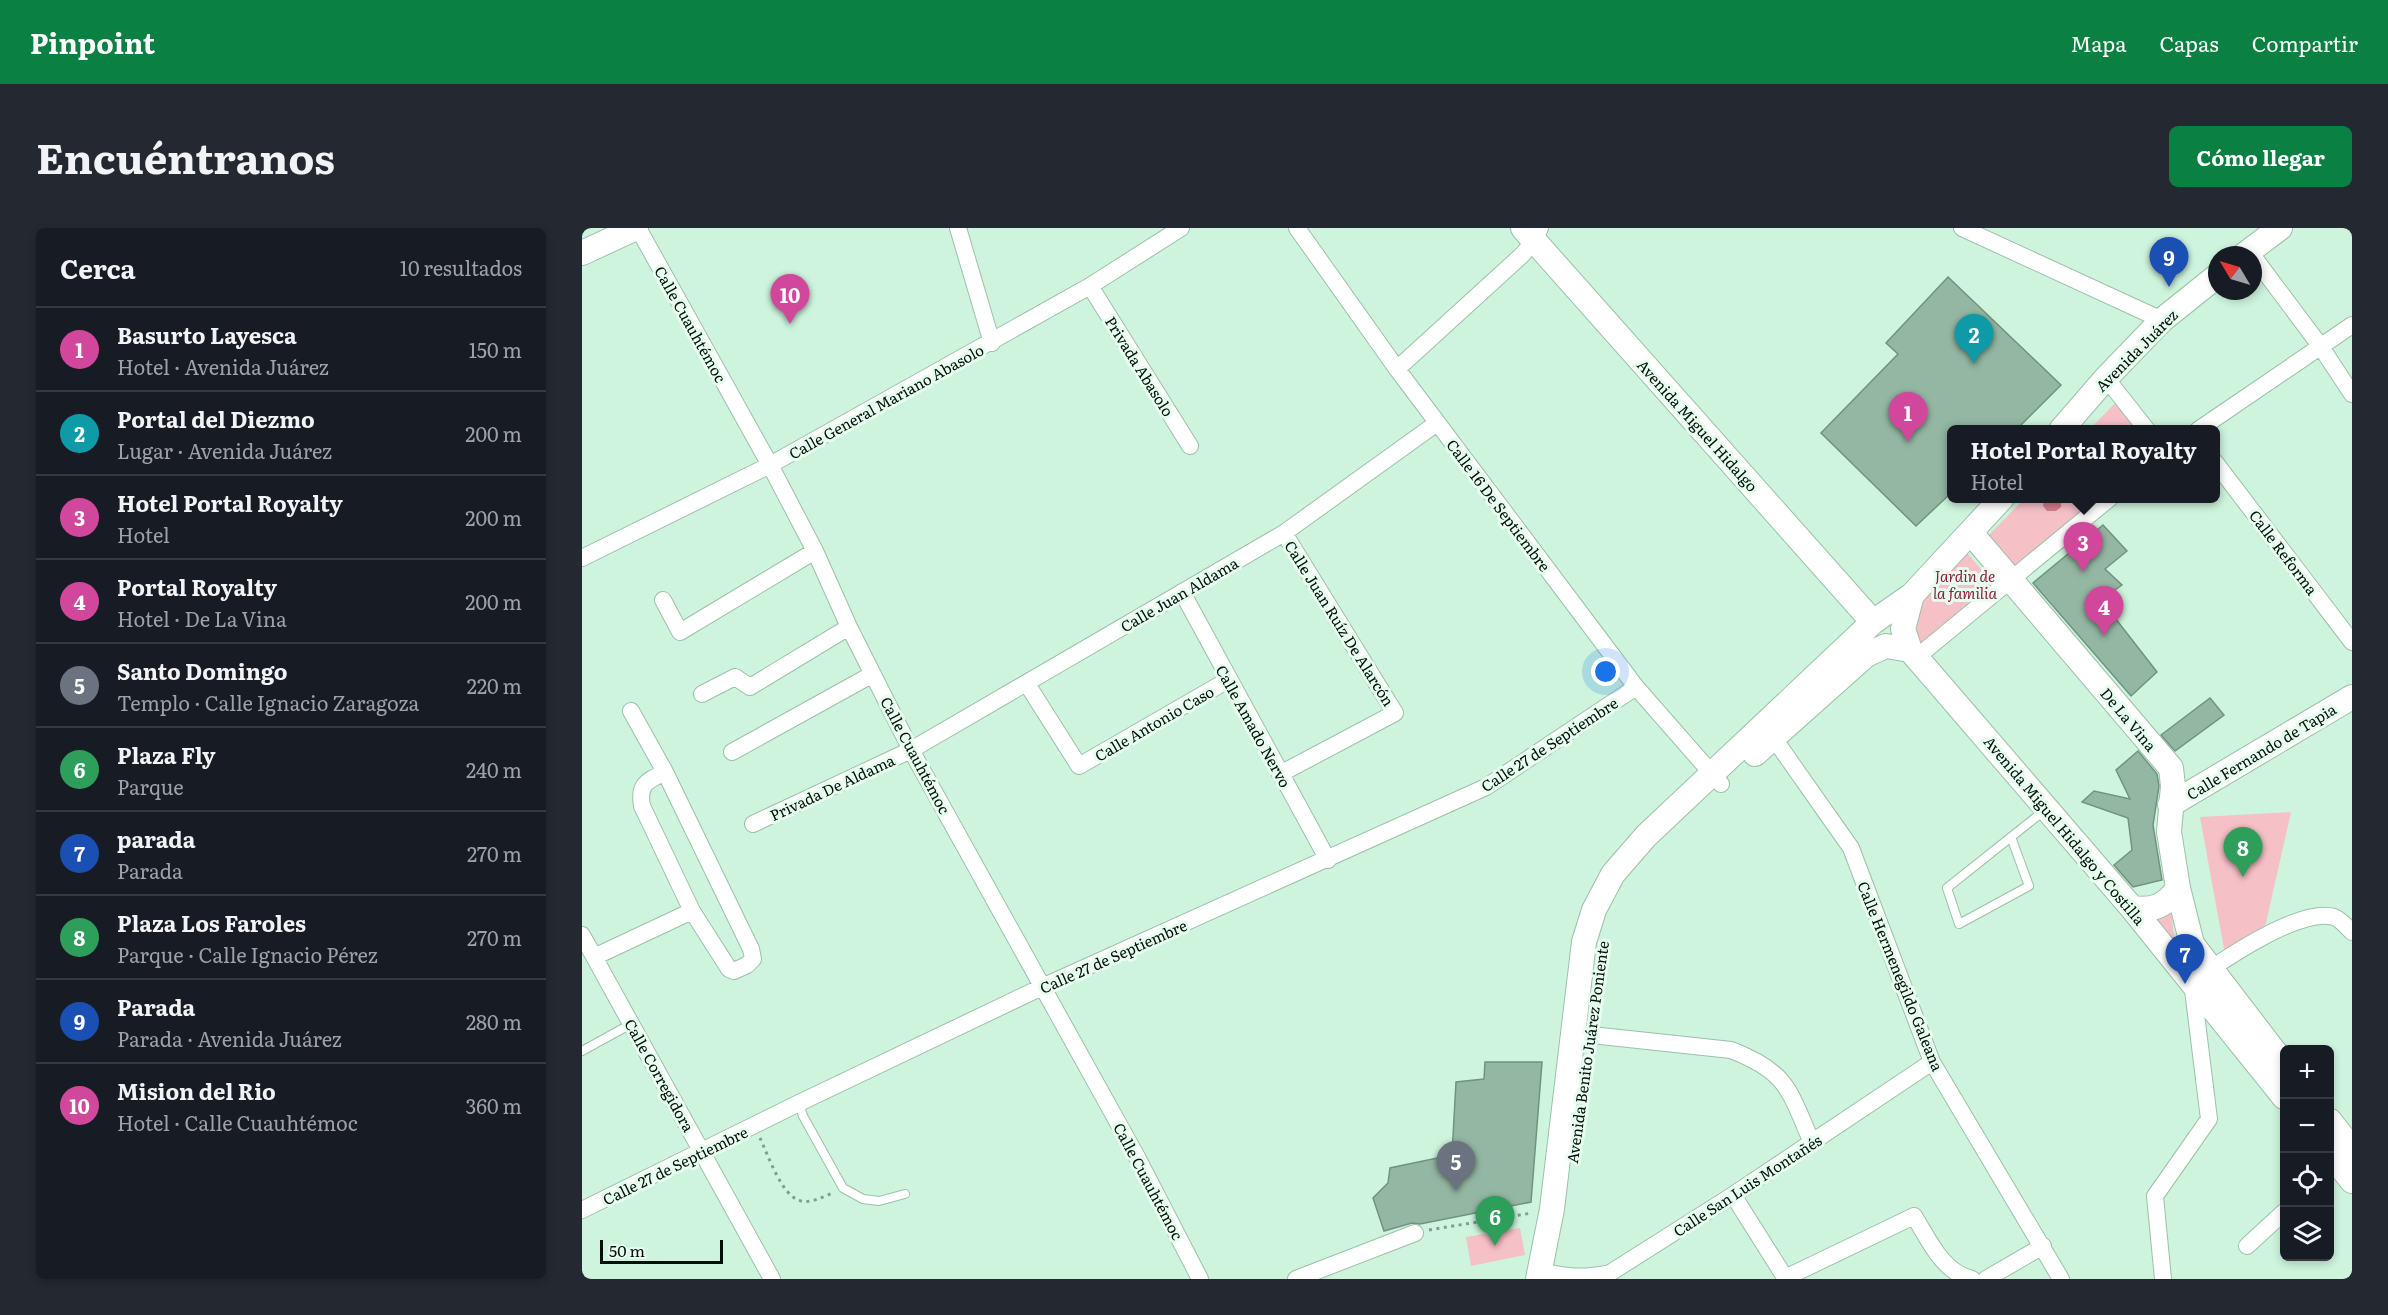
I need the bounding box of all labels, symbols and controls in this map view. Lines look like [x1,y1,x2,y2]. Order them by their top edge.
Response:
text: Pinpoint [30,21,155,63]
text: Mapa [2070,27,2127,58]
text: Capas [2160,27,2219,58]
text: Compartir [2252,27,2358,58]
text: Encuéntranos [36,125,335,187]
button: Cómo llegar [2169,126,2352,187]
pin: 9 [2150,238,2188,287]
north arrow [2208,246,2262,300]
text: Cerca [60,248,136,287]
text: 10 resultados [400,252,522,282]
street label: Calle Cuauhtémoc [649,262,733,387]
pin: 10 [770,274,810,324]
street label: Avenida Juárez [2090,304,2182,396]
street label: Privada Abasolo [1100,311,1180,421]
pin: 2 [1954,314,1994,364]
text: Basurto Layesca [117,318,297,351]
text: 1 [75,334,84,364]
text: 150 m [469,334,522,364]
street label: Calle General Mariano Abasolo [784,338,988,464]
text: Hotel · Avenida Juárez [117,351,329,381]
street label: Avenida Miguel Hidalgo [1632,354,1764,496]
pin: 1 [1888,392,1928,442]
text: Portal del Diezmo [117,402,315,435]
text: 2 [74,418,85,448]
text: 200 m [465,418,522,448]
popup [1947,425,2220,503]
text: Hotel Portal Royalty [1971,433,2196,466]
street label: Calle 16 De Septiembre [1441,434,1557,576]
text: Lugar · Avenida Juárez [117,435,332,465]
text: Hotel [1971,466,2023,496]
text: Hotel Portal Royalty [117,486,343,519]
text: 3 [74,502,85,532]
text: 200 m [465,502,522,532]
street label: Calle Reforma [2244,505,2324,600]
text: Hotel [117,519,170,549]
pin: 3 [2064,522,2102,572]
street label: Calle Juan Ruíz De Alarcón [1279,536,1401,710]
street label: Calle Juan Aldama [1116,550,1243,637]
park label: Jardin de la familia [1933,564,1997,604]
text: Portal Royalty [117,570,277,603]
text: 4 [73,586,86,616]
text: 200 m [465,586,522,616]
pin: 4 [2084,586,2123,636]
text: Hotel · De La Vina [117,603,287,633]
text: Santo Domingo [117,654,287,687]
your location [1591,657,1620,686]
street label: Calle Amado Nervo [1211,661,1297,792]
text: 5 [74,670,85,700]
text: 220 m [467,670,522,700]
street label: Calle Antonio Caso [1090,679,1218,767]
street label: De La Vina [2096,682,2163,756]
text: Templo · Calle Ignacio Zaragoza [117,687,419,717]
street label: Calle 27 de Septiembre [1476,691,1622,797]
street label: Calle Cuauhtémoc [875,692,957,818]
street label: Calle Fernando de Tapia [2182,697,2341,805]
street label: Avenida Miguel Hidalgo y Costilla [1979,730,2152,930]
text: Plaza Fly [117,738,216,771]
street label: Privada De Aldama [766,748,899,826]
text: 6 [74,754,85,784]
text: 240 m [466,754,522,784]
text: Parque [117,771,184,801]
text: parada [117,822,196,855]
pin: 8 [2224,828,2262,877]
text: 7 [74,838,85,868]
text: 270 m [467,838,522,868]
text: Parada [117,855,183,885]
street label: Calle Hermenegildo Galeana [1852,878,1950,1075]
text: Plaza Los Faroles [117,906,306,939]
street label: Calle 27 de Septiembre [1036,913,1191,999]
text: 8 [74,922,85,952]
text: 270 m [467,922,522,952]
pin: 7 [2166,934,2204,984]
text: Parque · Calle Ignacio Pérez [117,939,378,969]
street label: Avenida Benito Juárez Poniente [1560,939,1614,1165]
text: Parada [117,990,195,1023]
text: 9 [74,1006,85,1036]
text: 280 m [466,1006,522,1036]
street label: Calle Corregidora [619,1014,701,1137]
text: Parada · Avenida Juárez [117,1023,342,1053]
map controls [2280,1045,2334,1261]
button: + [2280,1045,2334,1099]
text: Mision del Rio [117,1074,276,1107]
text: 10 [69,1090,90,1120]
text: 360 m [465,1090,522,1120]
button: − [2280,1099,2334,1153]
text: Hotel · Calle Cuauhtémoc [117,1107,358,1137]
street label: Calle Cuauhtémoc [1108,1118,1190,1244]
street label: Calle 27 de Septiembre [598,1120,752,1210]
street label: Calle San Luis Montañés [1668,1128,1826,1242]
pin: 5 [1436,1142,1476,1191]
button: locate [2280,1153,2334,1207]
pin: 6 [1476,1196,1514,1246]
button: layers [2280,1207,2334,1261]
scale bar [600,1237,723,1264]
text: 50 m [609,1238,645,1262]

